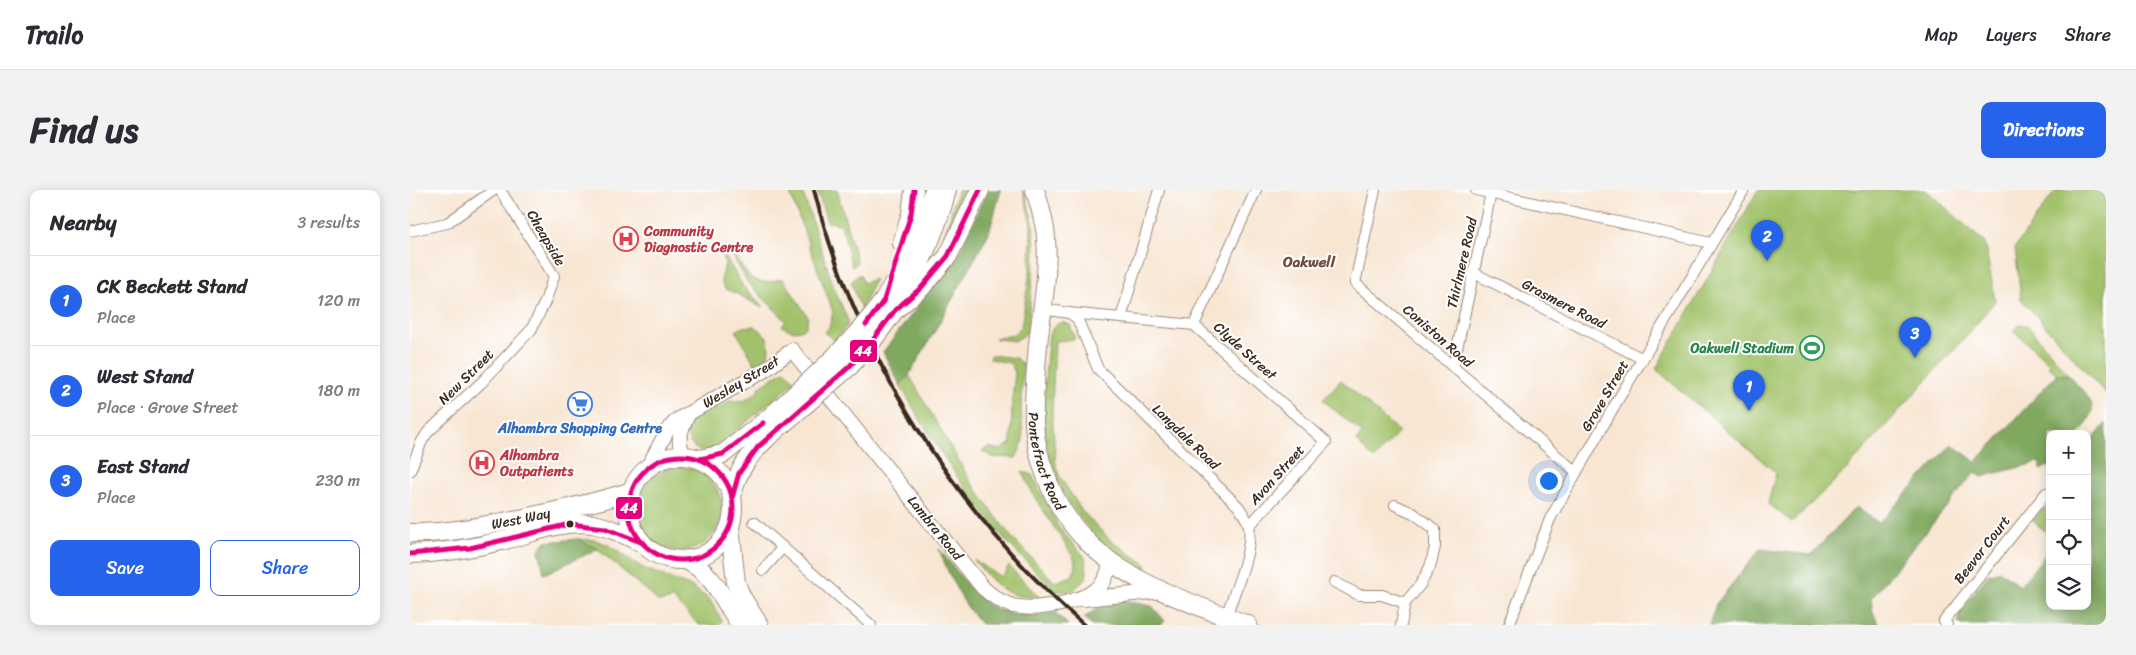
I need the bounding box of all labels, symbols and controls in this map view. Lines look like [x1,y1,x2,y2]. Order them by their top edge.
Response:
text: Trailo [25,14,83,56]
text: Map [1925,19,1958,51]
text: Layers [1986,19,2037,51]
text: Share [2065,19,2111,51]
text: Find us [30,99,138,161]
button: Directions [1981,102,2106,158]
text: Nearby [50,204,116,242]
street label: Cheapside [520,205,572,271]
text: 3 results [297,208,360,237]
street label: Thirlmere Road [1439,213,1485,311]
place label: Community Diagnostic Centre [643,219,754,260]
pin: 2 [1751,220,1783,261]
hospital icon: Community Diagnostic Centre [613,226,639,252]
district label: Oakwell [1282,249,1336,275]
text: CK Beckett Stand [97,270,247,303]
street label: Grasmere Road [1517,272,1612,337]
text: 1 [63,286,69,315]
text: 120 m [317,286,360,315]
street label: Coniston Road [1397,298,1480,375]
text: Place [97,303,136,332]
street label: Clyde Street [1207,315,1284,387]
pin: 3 [1899,317,1931,358]
sports icon: Oakwell Stadium [1799,335,1825,361]
place label: Oakwell Stadium [1690,336,1794,361]
line badge: 44 [849,339,878,363]
text: 44 [853,339,872,364]
street label: New Street [432,343,500,411]
street label: Wesley Street [697,348,786,415]
street label: Grove Street [1574,355,1636,437]
text: West Stand [97,360,193,393]
pin: 1 [1733,370,1765,411]
text: 2 [61,376,71,405]
text: 180 m [317,376,360,405]
supermarket icon: Alhambra Shopping Centre [567,391,593,417]
text: Place · Grove Street [97,393,239,422]
street label: Langdale Road [1146,398,1227,477]
street label: Pontefract Road [1021,412,1073,517]
place label: Alhambra Shopping Centre [497,416,662,441]
map controls [2046,430,2091,610]
button: + [2046,430,2091,475]
street label: Avon Street [1242,439,1311,512]
place label: Alhambra Outpatients [499,443,573,484]
text: East Stand [97,450,188,483]
hospital icon: Alhambra Outpatients [469,450,495,476]
text: 3 [62,466,70,495]
text: 230 m [315,466,360,495]
your location [1536,468,1562,494]
button: − [2046,475,2091,520]
text: Place [97,483,136,512]
street label: Lambra Road [901,490,970,567]
line badge: 44 [615,496,643,520]
text: 44 [619,496,638,521]
street label: West Way [489,500,553,536]
street label: Beevor Court [1947,510,2017,590]
unlabelled marker [565,519,575,529]
button: locate [2046,520,2091,565]
button: Save [50,540,200,596]
button: Share [210,540,360,596]
button: layers [2046,565,2091,610]

